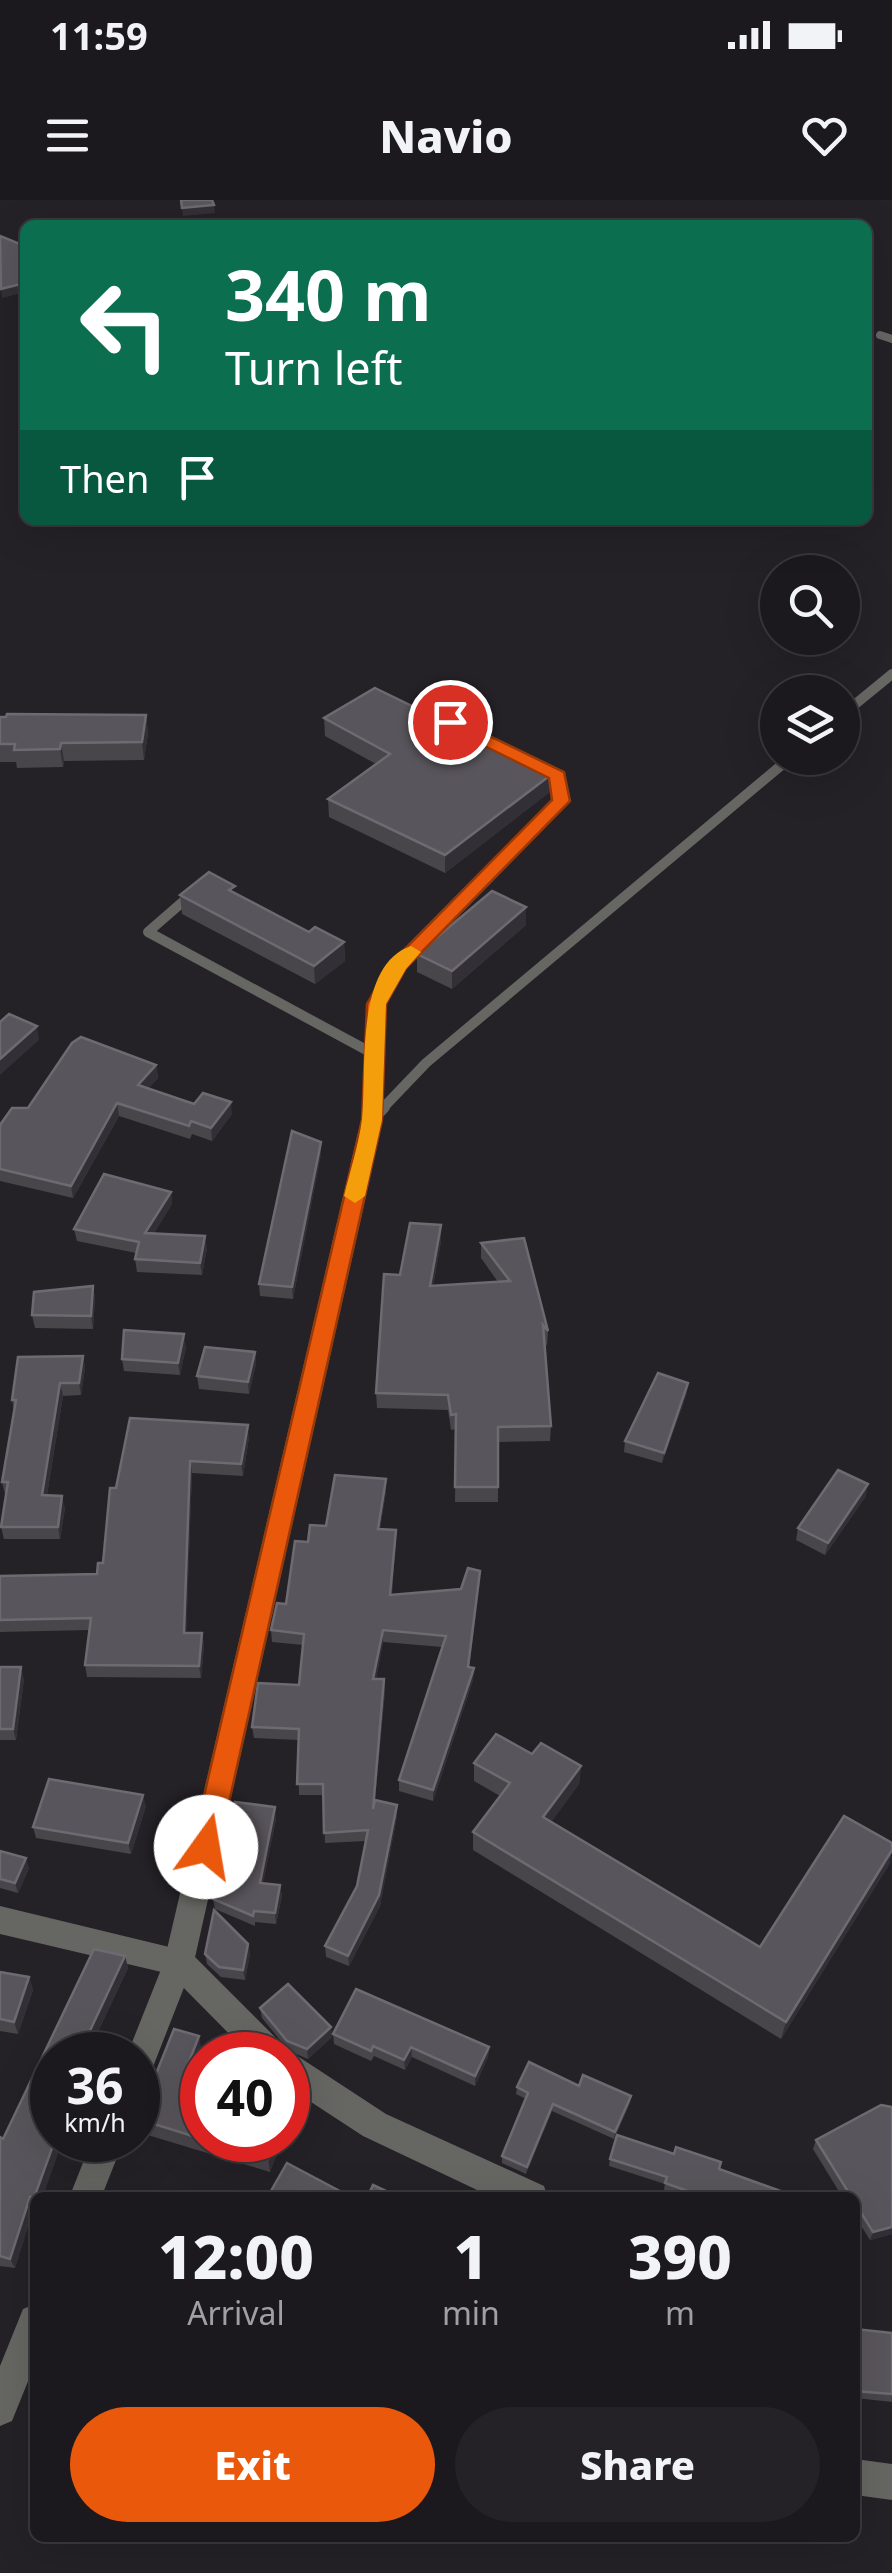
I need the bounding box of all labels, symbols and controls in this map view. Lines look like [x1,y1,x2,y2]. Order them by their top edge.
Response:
text: 11:59 [50,9,148,61]
text: Navio [379,105,513,166]
icon: menu [40,108,95,163]
icon: heart [797,108,852,163]
text: 340 m [225,246,432,342]
icon: left [60,260,190,390]
text: Turn left [225,337,402,398]
icon: arrive [170,450,225,505]
text: Then [60,452,150,504]
map controls [760,555,860,775]
button: search [760,555,860,655]
button: layers [760,675,860,775]
pin [408,680,493,765]
icon: arrive [423,695,478,750]
position arrow [154,1795,258,1899]
speed limit sign: 40 [180,2032,310,2162]
text: 36 [66,2051,124,2119]
text: km/h [64,2105,126,2139]
text: 12:00 [158,2215,314,2297]
text: 1 [454,2215,488,2297]
text: 390 [628,2215,732,2297]
text: Arrival [187,2291,285,2334]
text: min [442,2291,500,2334]
text: m [665,2291,695,2334]
button: Exit [70,2407,435,2522]
button: Share [455,2407,820,2522]

